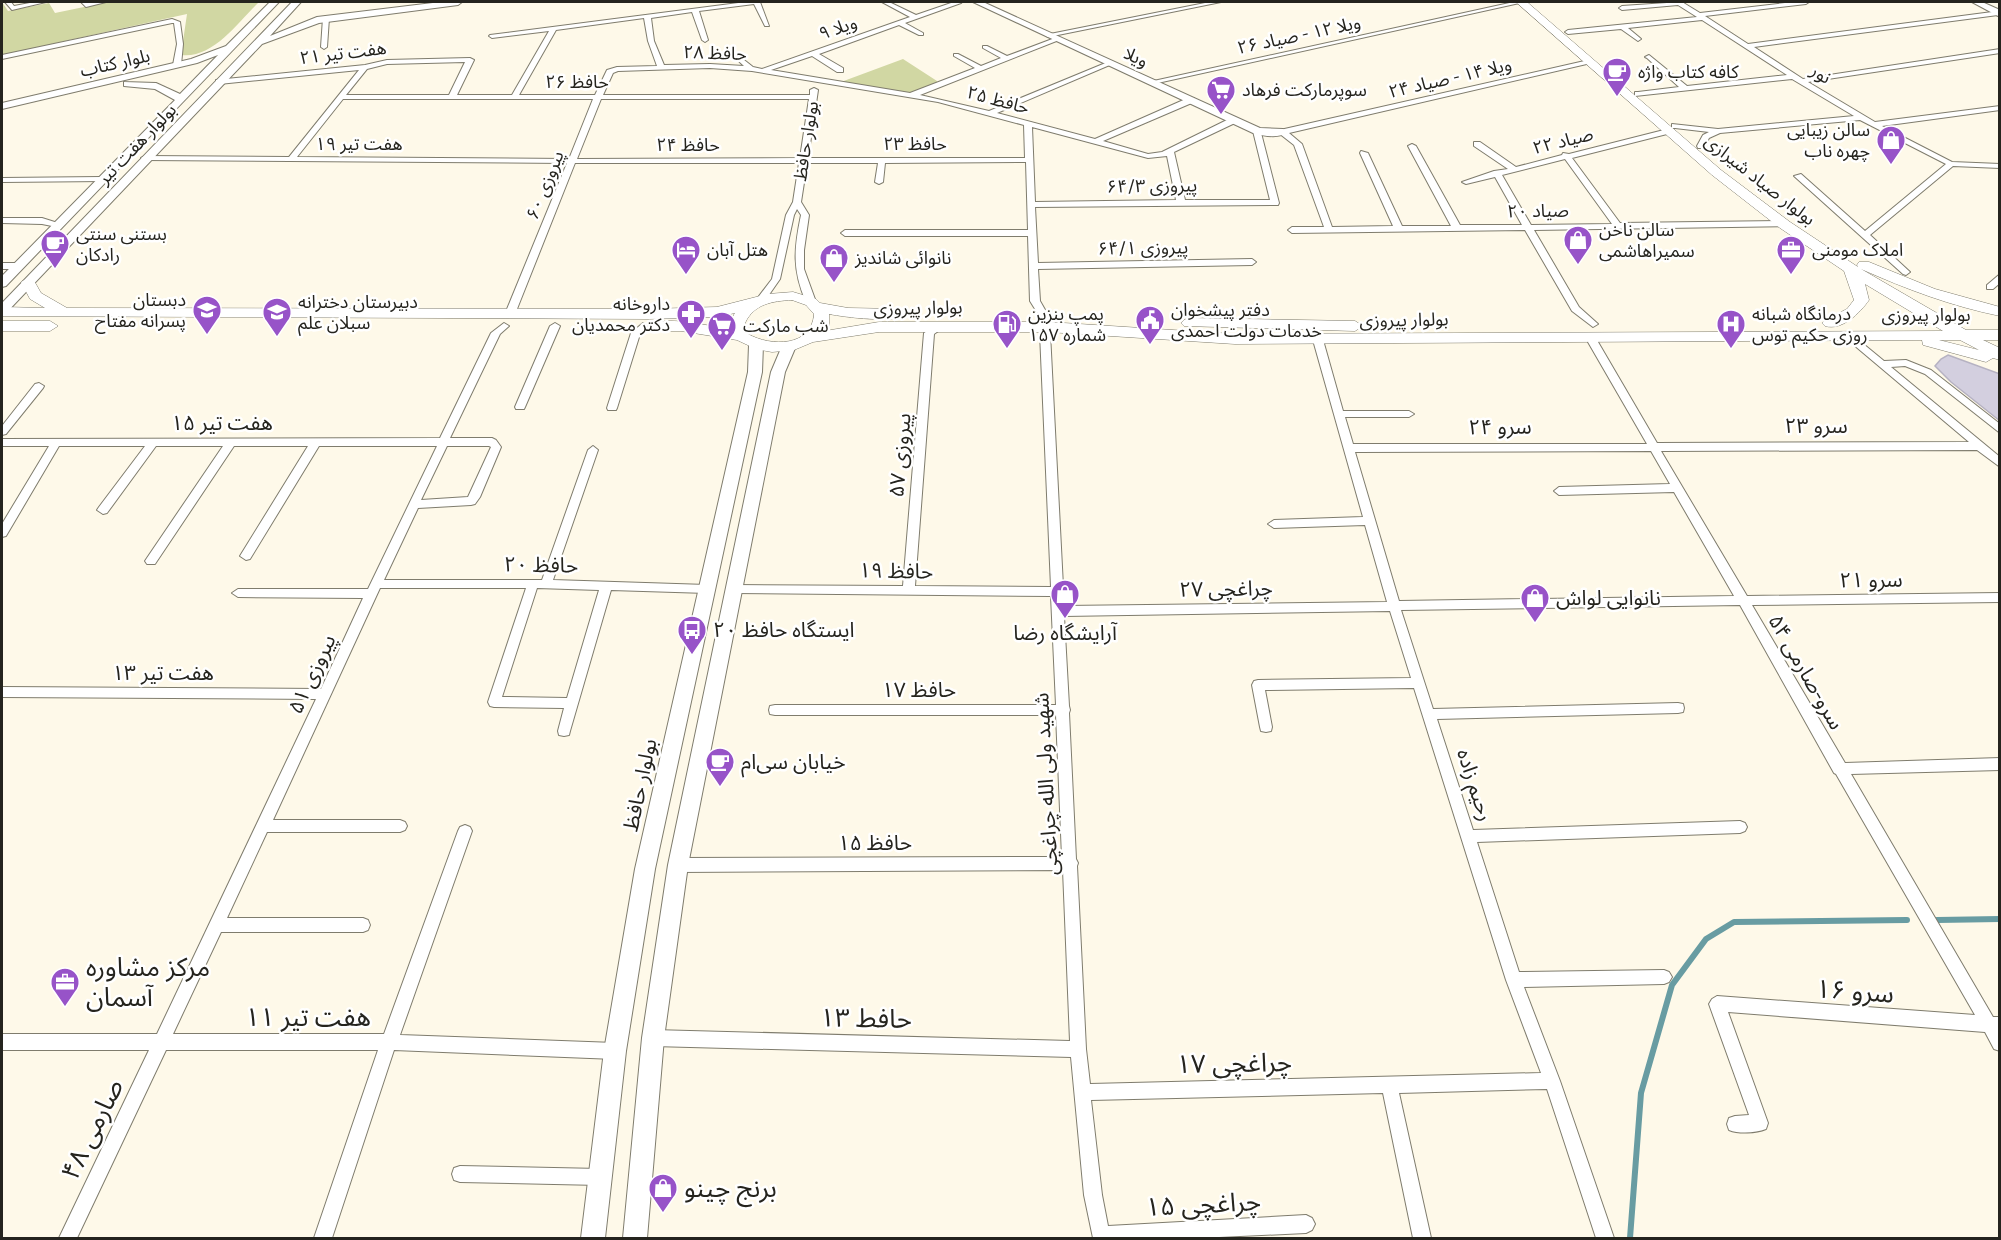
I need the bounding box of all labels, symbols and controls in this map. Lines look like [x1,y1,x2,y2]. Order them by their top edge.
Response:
street label: ویلا ۹ [816,11,860,45]
street label: ویلا ۱۲ - صیاد ۲۶ [1235,11,1363,59]
street label: هفت تیر ۲۱ [298,37,388,69]
street label: حافظ ۲۸ [683,41,747,65]
street label: ویلا [1120,42,1152,72]
street label: بلوار کتاب [78,44,152,82]
street label: ویلا ۱۴ - صیاد ۲۴ [1386,53,1514,103]
cafe icon: کافه کتاب واژه [1601,56,1633,98]
street label: نور [1806,59,1835,89]
place label: کافه کتاب واژه [1638,61,1739,83]
street label: حافظ ۲۶ [545,71,609,93]
supermarket icon: سوپرمارکت فرهاد [1205,74,1237,116]
place label: سوپرمارکت فرهاد [1242,79,1367,101]
street label: حافظ ۲۵ [964,81,1032,119]
street label: بولوار هفت تیر [92,99,181,190]
street label: بولوار حافظ [789,100,823,182]
place label: سالن زیبایی چهره ناب [1787,119,1870,162]
street label: صیاد ۲۲ [1530,123,1596,159]
shop icon: سالن زیبایی چهره ناب [1875,124,1907,166]
street label: بولوار صیاد شیرازی [1700,130,1820,230]
street label: هفت تیر ۱۹ [315,133,403,155]
street label: حافظ ۲۳ [883,133,947,155]
street label: حافظ ۲۴ [656,134,720,156]
street label: پیروزی ۶۰ [521,147,569,223]
street label: پیروزی ۶۴/۳ [1107,174,1197,198]
street label: صیاد ۲۰ [1507,199,1569,223]
place label: سالن ناخن سمیراهاشمی [1599,219,1695,262]
place label: بستنی سنتی رادکان [76,223,167,266]
shop icon: سالن ناخن سمیراهاشمی [1562,224,1594,266]
cafe icon: بستنی سنتی رادکان [39,228,71,270]
hotel icon: هتل آبان [670,234,702,276]
office icon: املاک مومنی [1775,234,1807,276]
street label: پیروزی ۶۴/۱ [1098,236,1188,260]
place label: هتل آبان [707,239,768,261]
place label: املاک مومنی [1812,239,1903,261]
shop icon: نانوائی شاندیز [818,242,850,284]
place label: نانوائی شاندیز [854,247,951,269]
place label: دبستان پسرانه مفتاح [95,289,186,334]
place label: دبیرستان دخترانه سبلان علم [298,291,418,336]
place label: داروخانه دکتر محمدیان [572,293,670,336]
school or university icon: دبستان پسرانه مفتاح [191,294,223,336]
school or university icon: دبیرستان دخترانه سبلان علم [261,296,293,338]
street label: بولوار پیروزی [873,296,963,320]
pharmacy icon: داروخانه دکتر محمدیان [675,298,707,340]
place label: دفتر پیشخوان خدمات دولت احمدی [1171,299,1322,342]
place label: پمپ بنزین شماره ۱۵۷ [1028,303,1106,346]
place label: درمانگاه شبانه روزی حکیم توس [1752,303,1868,348]
public building icon: دفتر پیشخوان خدمات دولت احمدی [1134,304,1166,346]
street label: بولوار پیروزی [1881,304,1971,326]
fuel station icon: پمپ بنزین شماره ۱۵۷ [991,308,1023,350]
street label: بولوار پیروزی [1359,308,1449,332]
hospital icon: درمانگاه شبانه روزی حکیم توس [1715,308,1747,350]
supermarket icon: شب مارکت [706,310,738,352]
place label: شب مارکت [743,315,829,337]
street label: هفت تیر ۱۵ [171,411,273,435]
street label: پیروزی ۵۷ [884,412,917,498]
street label: سرو ۲۴ [1468,414,1532,440]
street label: سرو ۲۳ [1784,414,1848,438]
street label: حافظ ۲۰ [504,552,578,578]
street label: حافظ ۱۹ [859,558,933,584]
street label: سرو ۲۱ [1839,567,1903,593]
street label: چراغچی ۲۷ [1179,576,1273,603]
shop icon: آرایشگاه رضا [1049,578,1081,620]
shop icon: نانوایی لواش [1519,582,1551,624]
place label: نانوایی لواش [1556,586,1661,610]
street label: سرو-صارمی ۵۴ [1763,610,1849,734]
bus stop icon: ایستگاه حافظ ۲۰ [676,614,708,656]
place label: ایستگاه حافظ ۲۰ [713,618,855,642]
place label: آرایشگاه رضا [1013,621,1118,645]
street label: پیروزی ۵۱ [283,631,342,718]
street label: هفت تیر ۱۳ [112,661,214,685]
street label: حافظ ۱۷ [882,678,956,702]
street label: شهید ولی الله چراغچی [1029,692,1064,876]
street label: بولوار حافظ [618,737,662,833]
cafe icon: خیابان سی‌ام [704,746,736,788]
street label: رحیم زاده [1449,746,1498,825]
place label: خیابان سی‌ام [741,750,846,778]
street label: حافظ ۱۵ [838,831,912,855]
place label: مرکز مشاوره آسمان [86,952,210,1013]
office icon: مرکز مشاوره آسمان [49,966,81,1008]
street label: سرو ۱۶ [1815,973,1895,1010]
street label: هفت تیر ۱۱ [245,1002,371,1033]
street label: حافط ۱۳ [820,1002,912,1035]
street label: چراغچی ۱۷ [1176,1047,1292,1081]
street label: صارمی ۴۸ [55,1074,130,1185]
shop icon: برنج چینو [647,1172,679,1214]
place label: برنج چینو [684,1173,777,1208]
street label: چراغچی ۱۵ [1144,1186,1262,1224]

